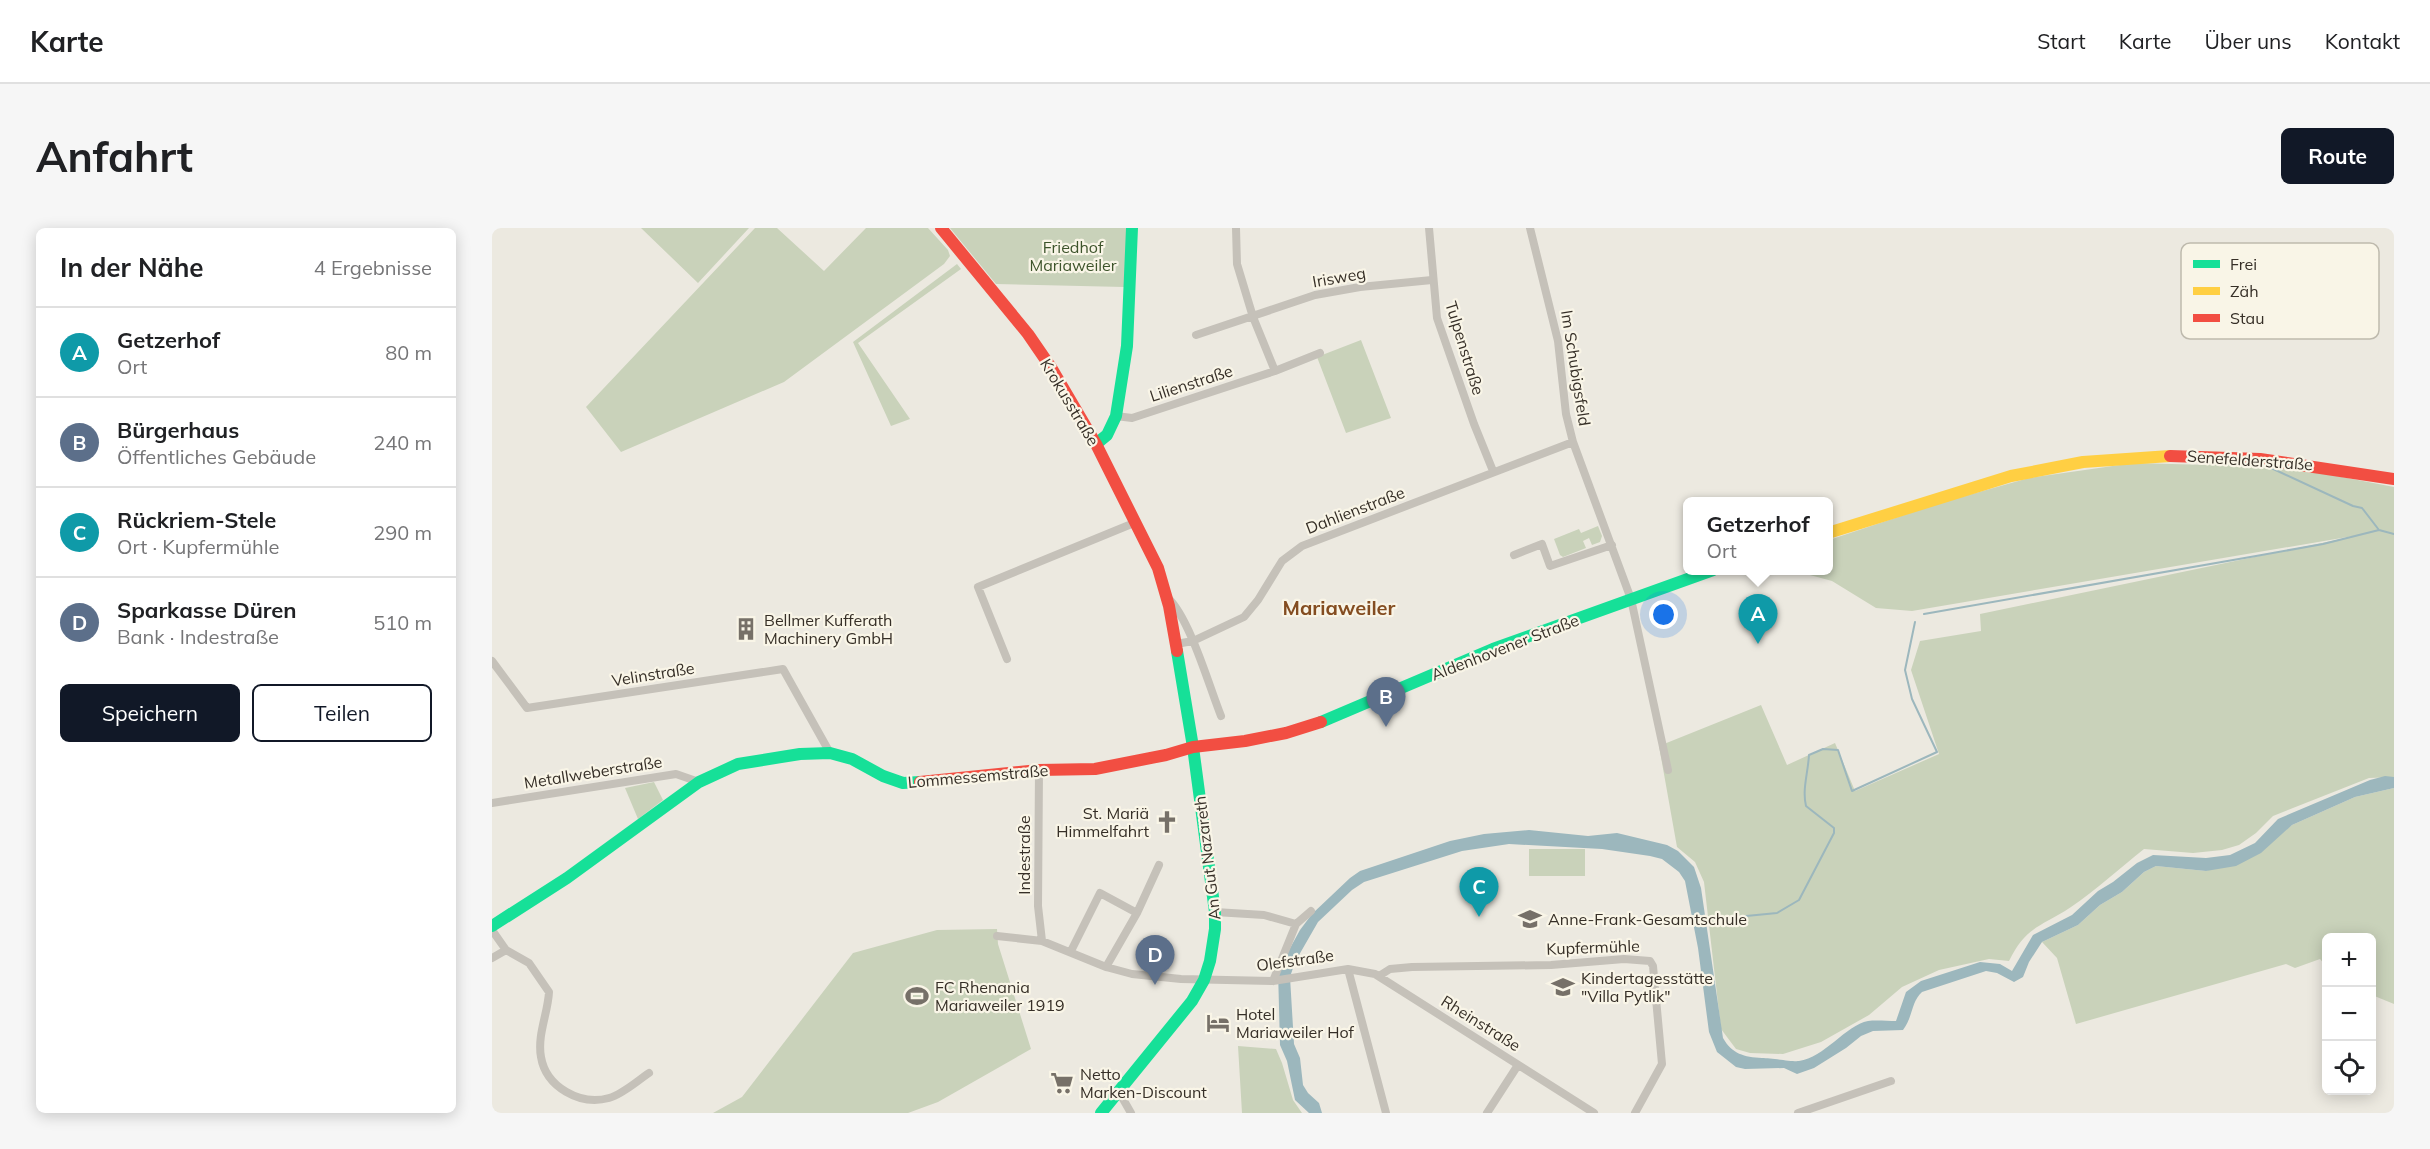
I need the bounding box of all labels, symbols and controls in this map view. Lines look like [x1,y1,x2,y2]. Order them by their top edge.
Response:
text: Karte [30,24,104,59]
text: Start [2037,28,2086,54]
text: Karte [2119,28,2171,54]
text: Über uns [2204,28,2292,54]
text: Kontakt [2325,28,2400,54]
button: Route [2281,128,2394,184]
text: Anfahrt [36,130,193,183]
park label: Friedhof Mariaweiler [1029,237,1117,275]
legend [2181,243,2379,339]
text: In der Nähe [60,251,204,284]
text: Frei [2230,254,2257,274]
text: 4 Ergebnisse [314,255,432,280]
street label: Irisweg [1311,262,1367,292]
text: Zäh [2230,281,2259,301]
street label: Tulpenstraße [1441,299,1489,397]
text: Stau [2230,308,2264,328]
street label: Im Schubigsfeld [1557,309,1595,427]
text: Getzerhof [117,326,220,354]
text: A [72,340,87,365]
text: 80 m [385,340,432,365]
text: Ort [117,354,147,379]
street label: Krokusstraße [1036,355,1104,449]
street label: Lilienstraße [1147,360,1235,406]
text: Bürgerhaus [117,416,239,444]
text: B [73,430,86,455]
text: 240 m [373,430,432,455]
text: Öffentliches Gebäude [117,444,316,469]
street label: Senefelderstraße [2186,446,2314,474]
street label: Dahlienstraße [1303,482,1407,538]
popup [1683,497,1833,575]
text: Rückriem-Stele [117,506,276,534]
text: Getzerhof [1706,510,1810,538]
text: C [73,520,86,545]
text: 290 m [373,520,432,545]
text: Ort · Kupfermühle [117,534,279,559]
text: Ort [1706,538,1737,563]
pin: A [1738,594,1778,644]
district label: Mariaweiler [1283,595,1396,620]
text: Sparkasse Düren [117,596,297,624]
your location [1649,600,1678,629]
text: D [72,610,87,635]
text: 510 m [373,610,432,635]
place label: Bellmer Kufferath Machinery GmbH [764,610,893,648]
street label: Aldenhovener Straße [1428,610,1582,684]
building icon: Bellmer Kufferath Machinery GmbH [733,616,759,642]
text: Bank · Indestraße [117,624,279,649]
street label: Velinstraße [610,658,696,690]
pin: B [1366,678,1406,727]
button: Speichern [60,684,240,742]
button: Teilen [252,684,432,742]
street label: Metallweberstraße [523,751,663,793]
street label: Lommessemstraße [907,760,1049,792]
street label: An Gut Nazareth [1189,795,1225,921]
place label: St. Mariä Himmelfahrt [1056,803,1149,841]
church icon: St. Mariä Himmelfahrt [1154,809,1180,835]
street label: Indestraße [1014,815,1034,895]
pin: C [1460,868,1498,917]
school or university icon: Anne-Frank-Gesamtschule [1517,906,1543,932]
place label: Anne-Frank-Gesamtschule [1548,909,1747,929]
map controls [2322,933,2376,1095]
button: + [2322,933,2376,987]
street label: Kupfermühle [1546,935,1640,959]
pin: D [1136,936,1174,985]
street label: Olefstraße [1255,945,1335,975]
place label: Kindertagesstätte "Villa Pytlik" [1581,968,1713,1006]
school or university icon: Kindertagesstätte "Villa Pytlik" [1550,974,1576,1000]
place label: FC Rhenania Mariaweiler 1919 [935,977,1065,1015]
sports icon: FC Rhenania Mariaweiler 1919 [904,983,930,1009]
button: − [2322,987,2376,1041]
street label: Rheinstraße [1438,991,1524,1055]
place label: Hotel Mariaweiler Hof [1236,1004,1355,1042]
hotel icon: Hotel Mariaweiler Hof [1205,1010,1231,1036]
button: locate [2322,1041,2376,1095]
place label: Netto Marken-Discount [1080,1064,1207,1102]
supermarket icon: Netto Marken-Discount [1049,1070,1075,1096]

